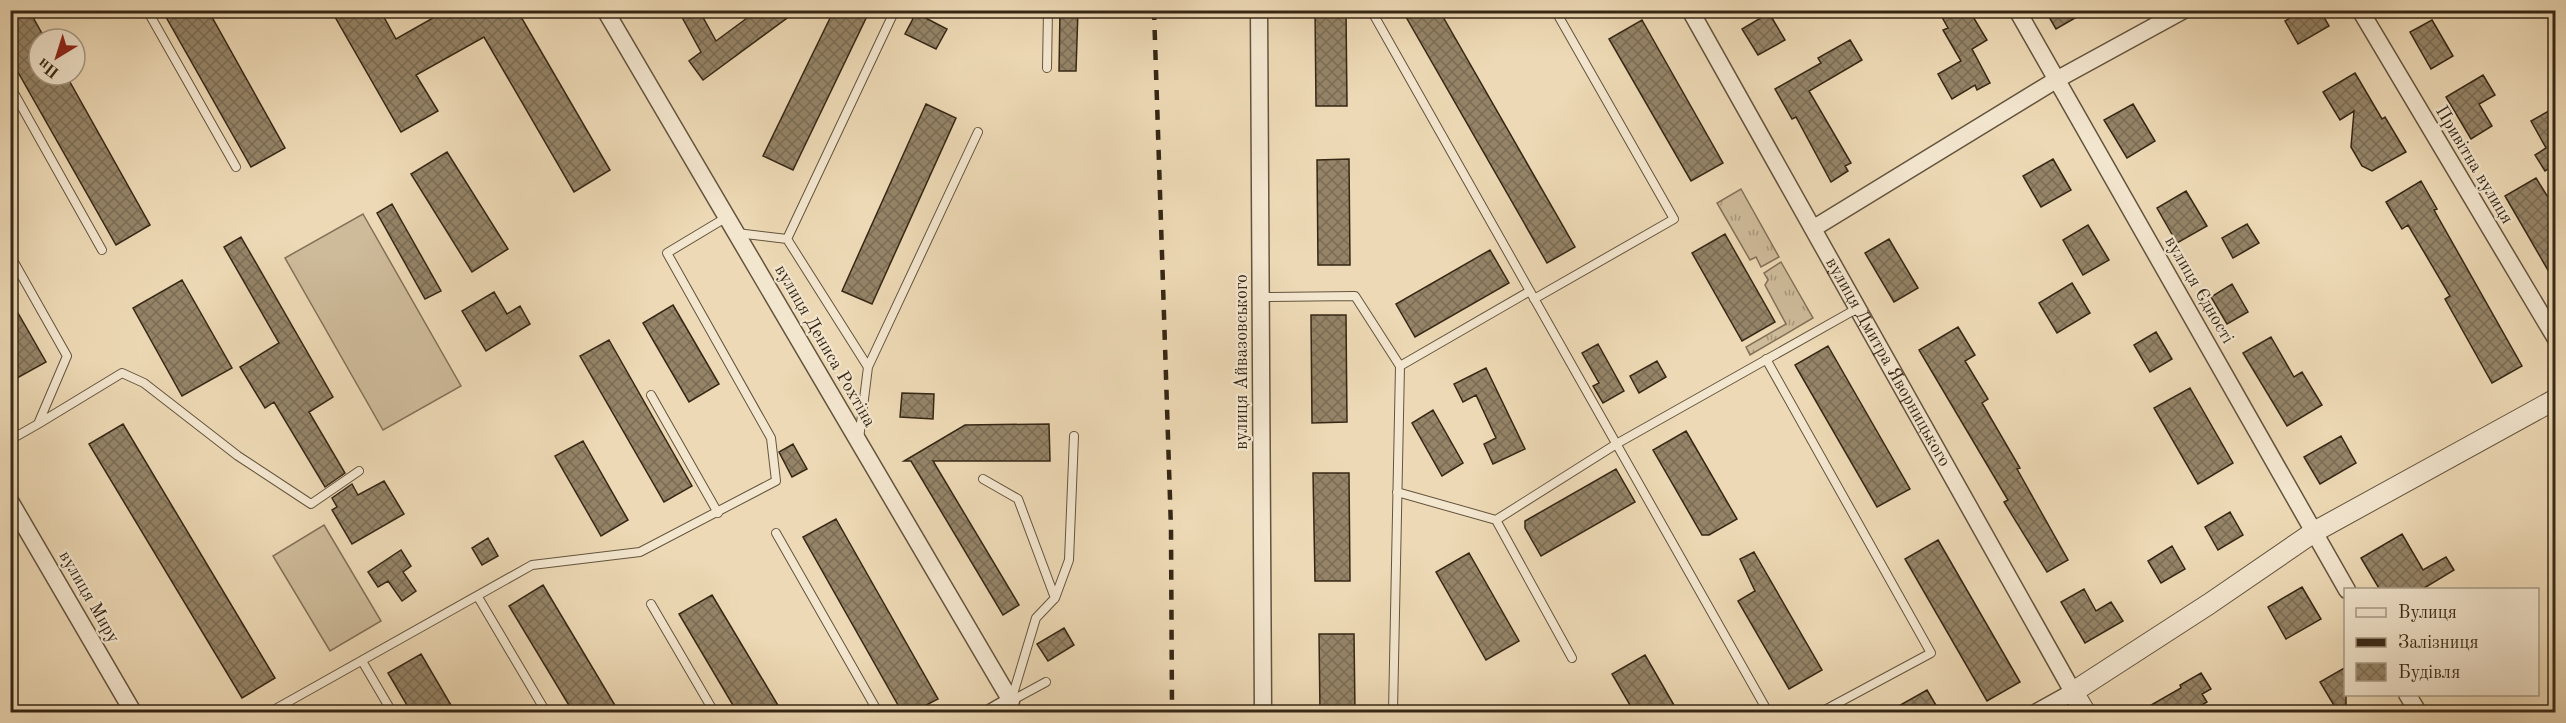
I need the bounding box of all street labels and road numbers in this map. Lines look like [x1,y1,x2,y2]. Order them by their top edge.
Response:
street label: Привітна вулиця [2432,103,2516,227]
street label: вулиця Єдності [2161,233,2237,347]
street label: вулиця Дмитра Яворницького [1822,255,1954,470]
street label: вулиця Дениса Рохтіна [771,262,879,430]
street label: вулиця Айвазовського [1233,274,1251,450]
street label: вулиця Миру [55,548,123,647]

